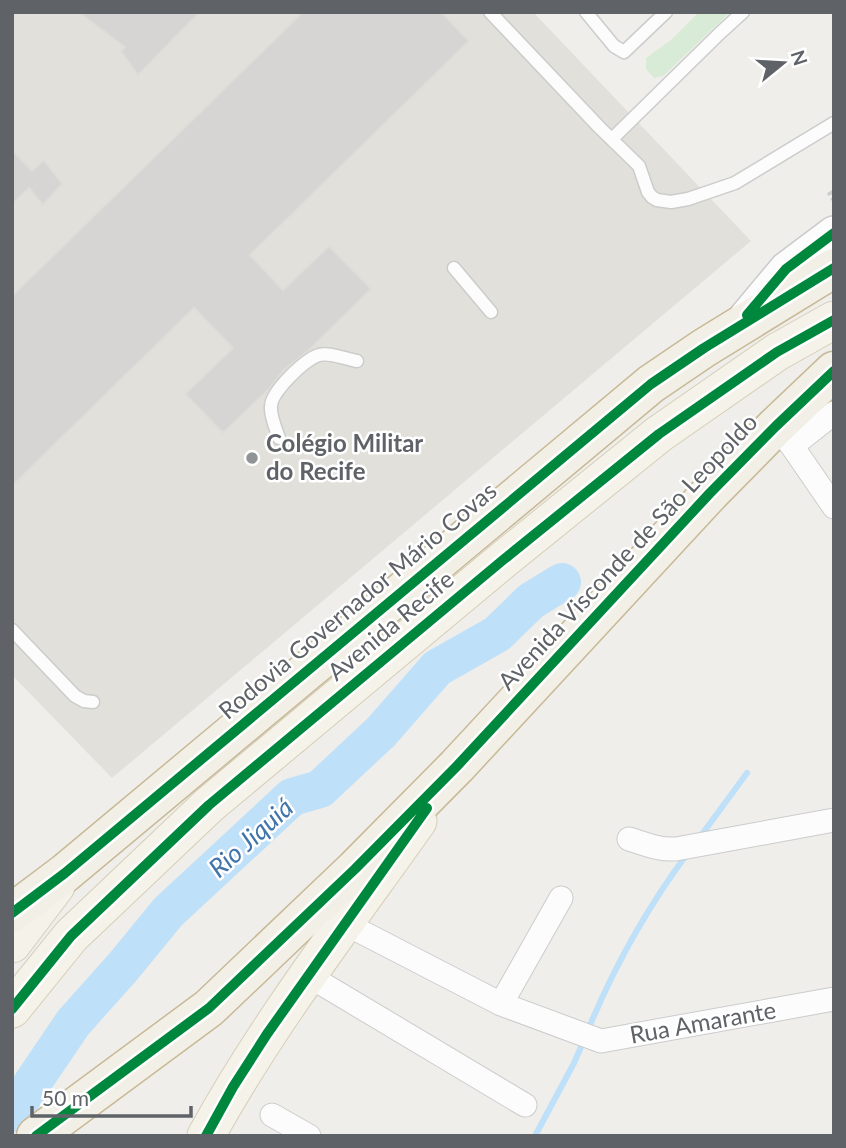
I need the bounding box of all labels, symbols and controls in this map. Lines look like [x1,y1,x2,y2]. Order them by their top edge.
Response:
north arrow [748,28,818,98]
text: N [786,47,813,68]
street label: Avenida Visconde de São Leopoldo [491,407,763,695]
place label: Colégio Militar do Recife [266,428,423,485]
marker: Colégio Militar do Recife [244,450,260,466]
street label: Rodovia Governador Mário Covas [212,475,502,724]
street label: Avenida Recife [321,564,459,686]
water label: Rio Jiquiá [202,791,300,883]
street label: Rua Amarante [627,994,778,1049]
scale bar [32,1074,191,1118]
text: 50 m [42,1085,89,1110]

